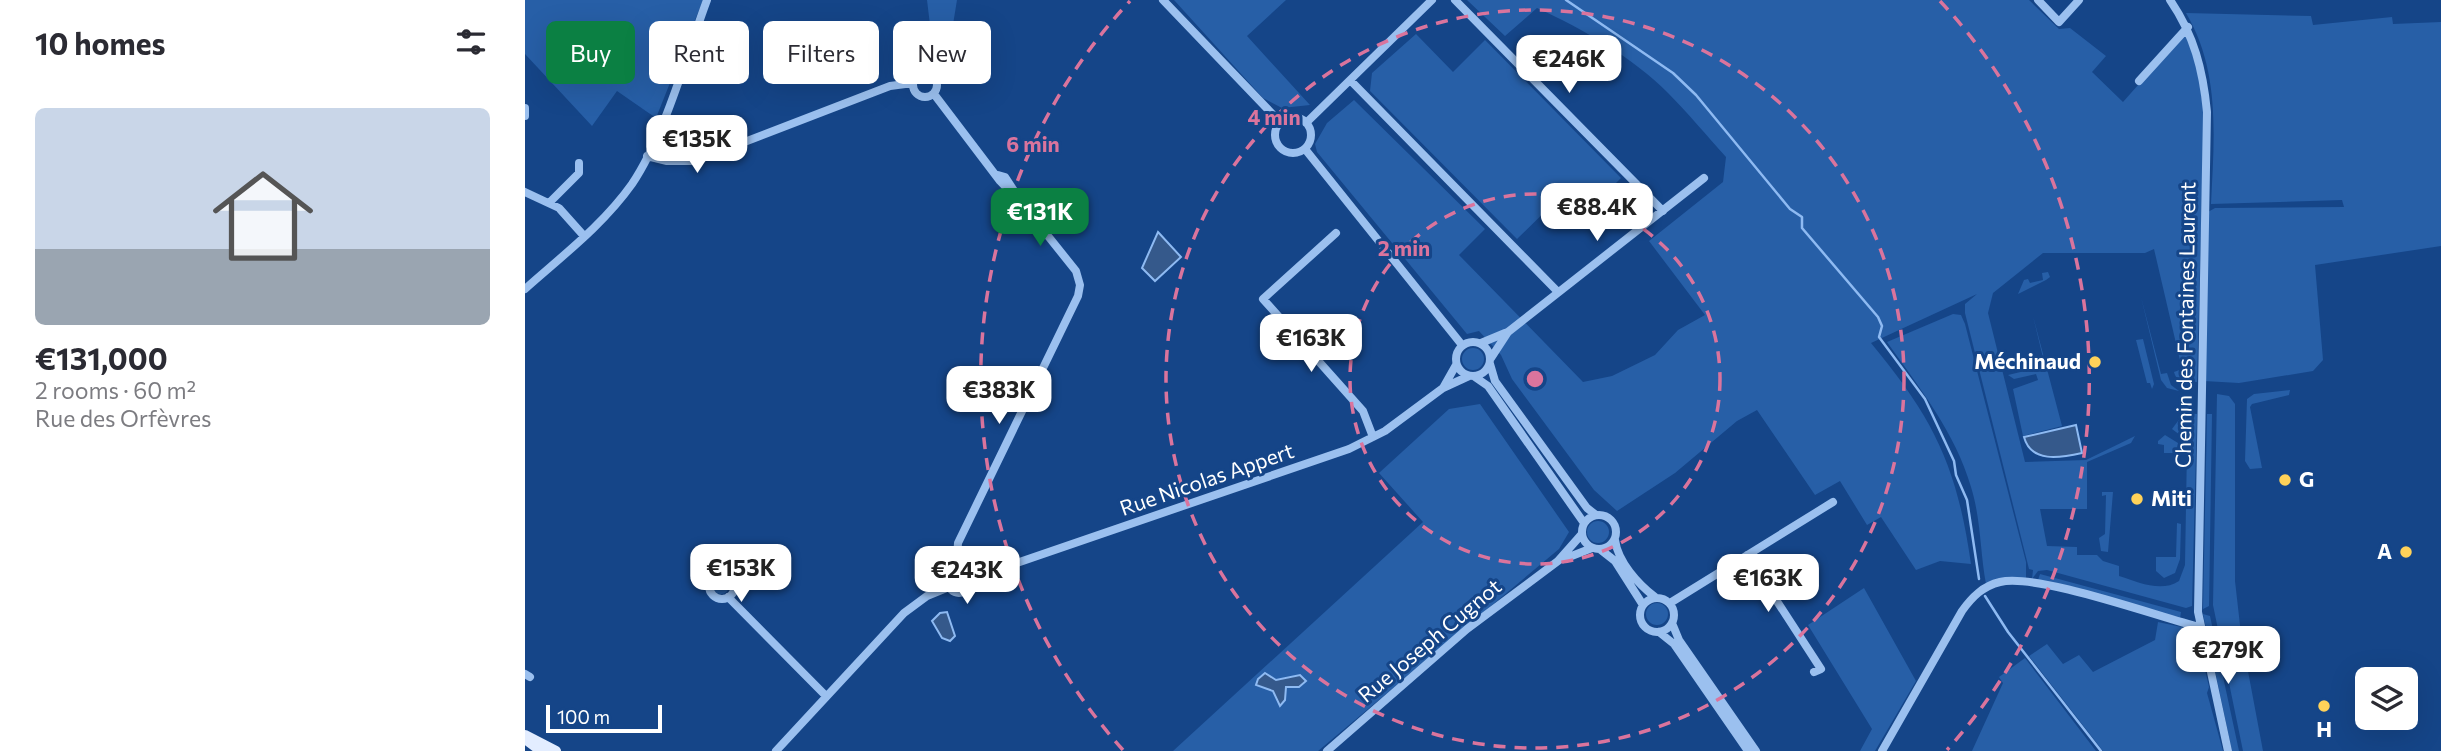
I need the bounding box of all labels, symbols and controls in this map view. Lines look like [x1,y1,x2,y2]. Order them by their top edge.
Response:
chip: Buy [546,21,635,84]
chip: Rent [649,21,749,84]
chip: Filters [763,21,879,84]
chip: New [893,21,991,84]
icon: filters [452,23,490,61]
text: 10 homes [35,24,165,61]
pin: €246K [1520,36,1618,95]
text: €246K [1532,44,1606,72]
text: 4 min [1247,104,1301,129]
pin: €135K [648,116,746,175]
text: €135K [662,124,732,152]
text: 6 min [1006,131,1060,156]
icon: home [200,153,326,279]
street label: Chemin des Fontaines Laurent [2170,182,2199,468]
pin: €88.4K [1540,184,1654,243]
pin: €131K [991,188,1089,248]
text: €88.4K [1557,192,1637,220]
text: €131K [1007,197,1073,225]
text: 2 min [1378,235,1430,260]
pin: €163K [1262,314,1360,374]
text: €163K [1276,323,1346,351]
text: €131,000 [35,339,168,376]
place label: Méchinaud [1974,348,2081,373]
marker: Méchinaud [2087,354,2103,370]
pin: €383K [950,366,1048,426]
centre of rings [1523,367,1547,391]
text: €383K [962,375,1036,403]
text: 2 rooms · 60 m² [35,376,196,404]
text: Rue des Orfèvres [35,404,211,432]
street label: Rue Nicolas Appert [1116,437,1297,520]
place label: G [2299,466,2314,491]
marker: G [2277,472,2293,488]
place label: Miti [2151,485,2192,510]
marker: Miti [2129,491,2145,507]
place label: A [2377,538,2392,563]
pin: €153K [692,544,790,604]
marker: A [2398,544,2414,560]
pin: €243K [918,546,1016,606]
text: €153K [706,553,776,581]
pin: €163K [1719,554,1817,614]
text: €243K [931,555,1003,583]
text: €163K [1733,563,1803,591]
street label: Rue Joseph Cugnot [1352,573,1506,707]
pin: €279K [2179,626,2277,686]
text: €279K [2192,635,2264,663]
map controls [2355,667,2418,730]
button: layers [2355,667,2418,730]
marker: H [2316,698,2332,714]
scale bar [546,702,661,734]
text: 100 m [557,705,610,728]
place label: H [2316,716,2332,741]

